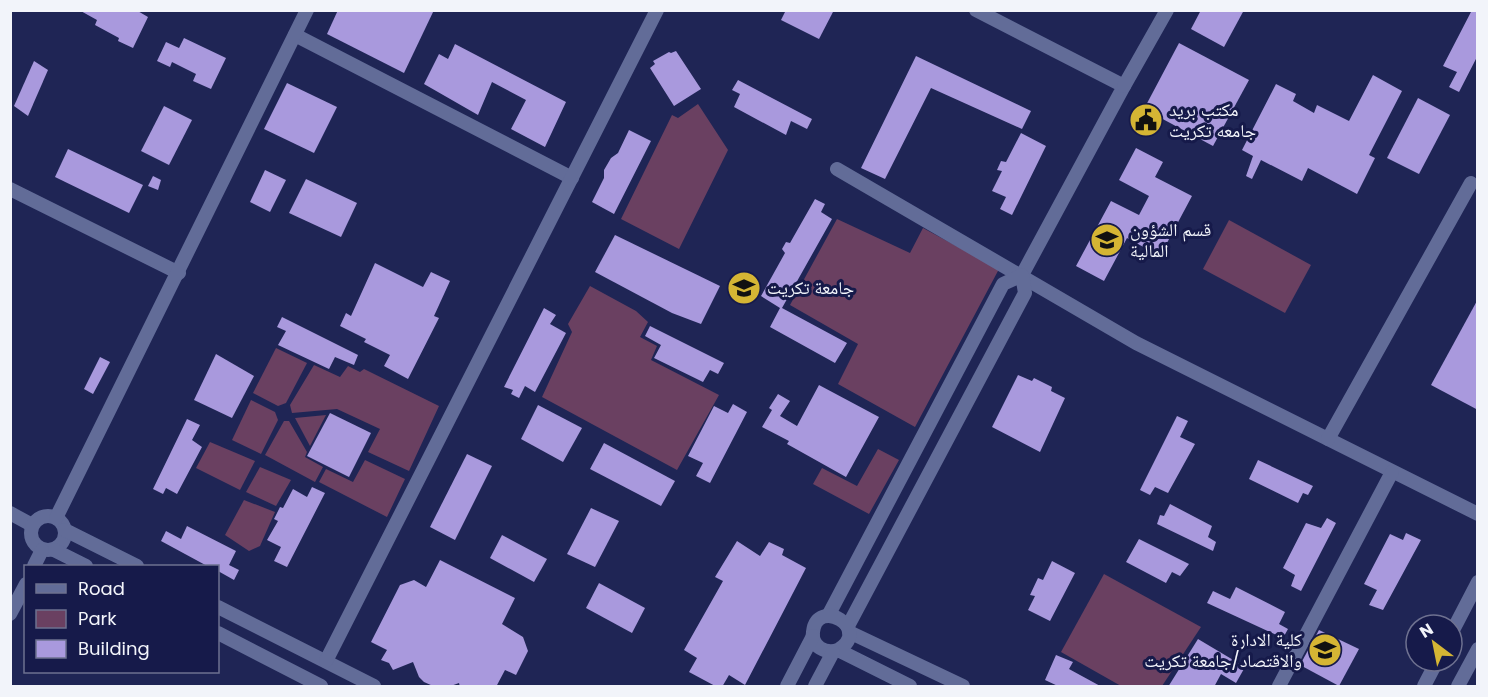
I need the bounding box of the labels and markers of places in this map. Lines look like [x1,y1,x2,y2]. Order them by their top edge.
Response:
place label: مكتب بريد جامعه تكريت [1169,97,1256,143]
public building icon: مكتب بريد جامعه تكريت [1128,102,1164,138]
place label: قسم الشؤون المالية [1130,217,1211,263]
school or university icon: قسم الشؤون المالية [1089,222,1125,258]
school or university icon: جامعة تكريت [726,270,762,306]
place label: جامعة تكريت [767,275,854,300]
place label: كلية الادارة والاقتصاد/جامعة تكريت [1144,627,1303,673]
school or university icon: كلية الادارة والاقتصاد/جامعة تكريت [1307,632,1343,668]

